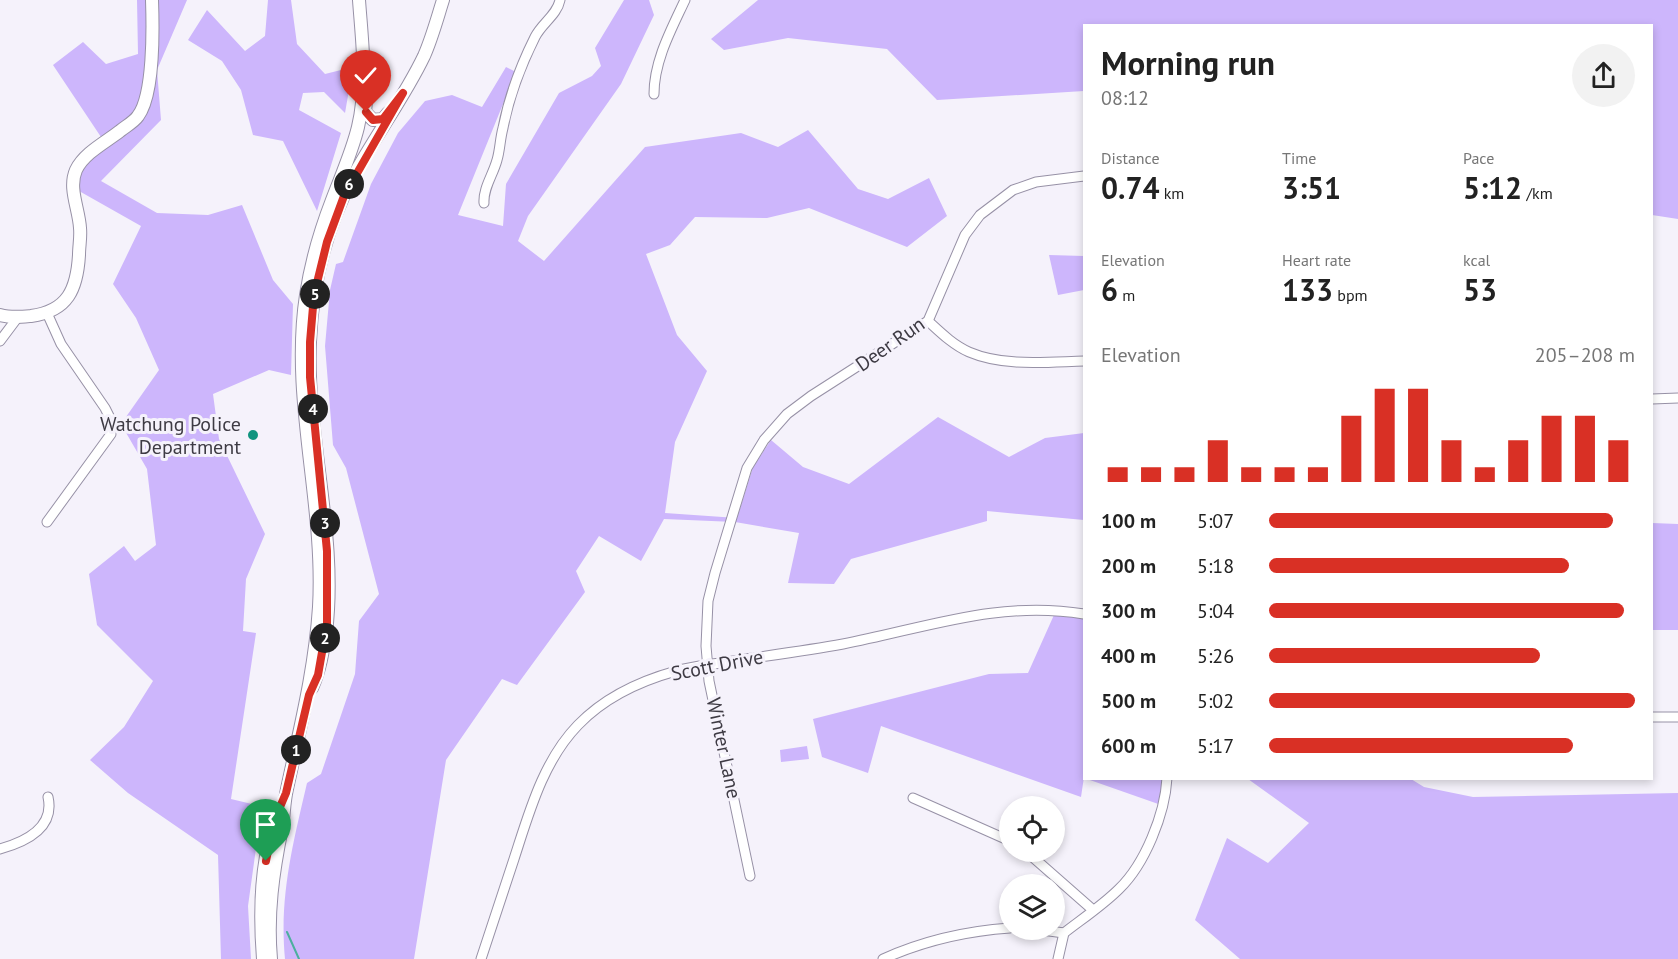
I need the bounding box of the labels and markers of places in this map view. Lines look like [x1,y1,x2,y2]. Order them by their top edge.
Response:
pin [340,50,391,112]
pin: 6 [334,169,364,199]
pin: 5 [300,279,330,309]
pin: 4 [298,394,328,424]
place label: Watchung Police Department [100,411,241,460]
marker: Watchung Police Department [246,428,260,442]
pin: 3 [310,508,340,538]
pin: 2 [310,623,340,653]
pin: 1 [281,735,311,765]
pin [240,799,291,861]

